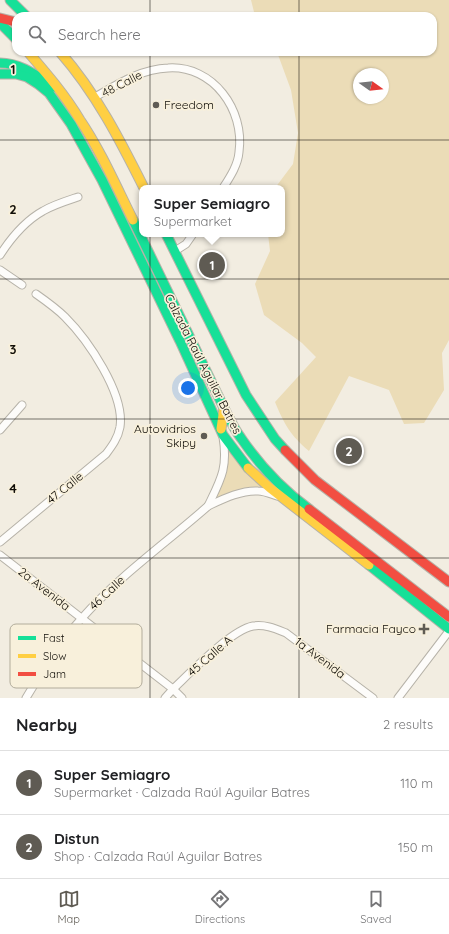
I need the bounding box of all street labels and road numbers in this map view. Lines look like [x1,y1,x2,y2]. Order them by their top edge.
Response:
street label: 48 Calle [99,67,145,100]
street label: Calzada Raúl Aguilar Batres [162,291,246,437]
street label: 47 Calle [43,468,86,507]
street label: 2a Avenida [15,564,73,614]
street label: 46 Calle [86,572,128,613]
street label: 45 Calle A [184,632,235,679]
street label: 1a Avenida [292,634,349,682]

